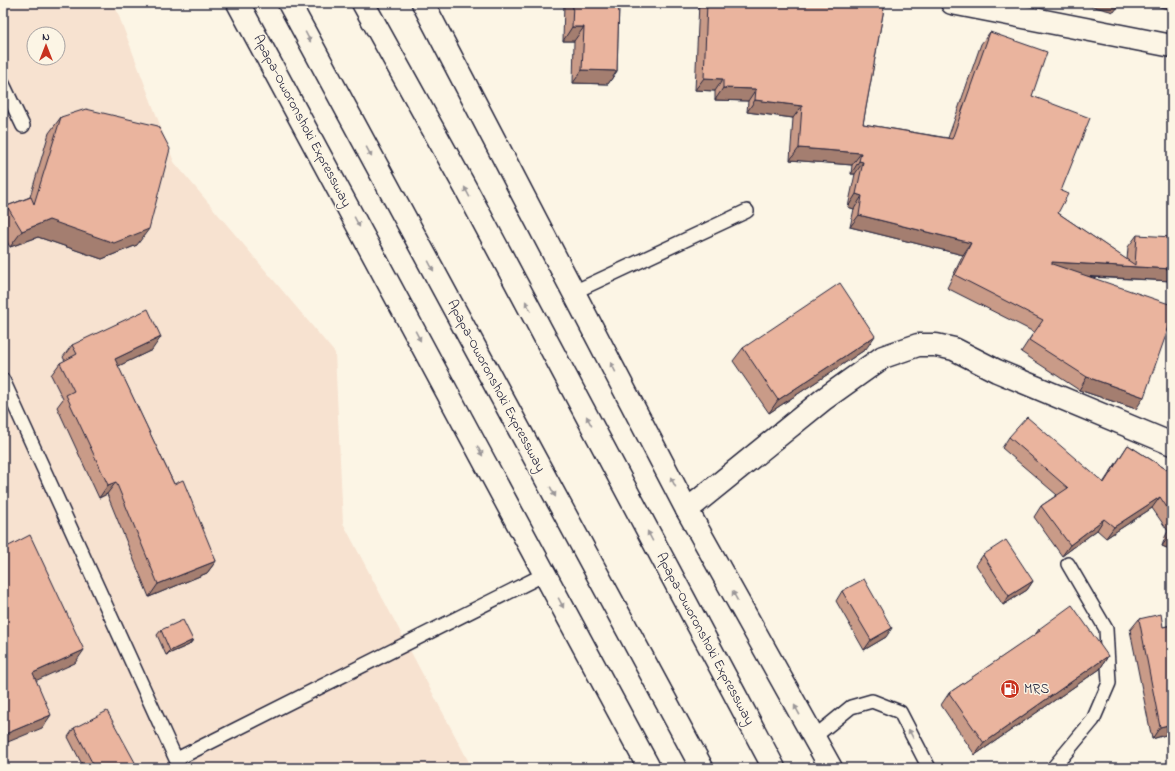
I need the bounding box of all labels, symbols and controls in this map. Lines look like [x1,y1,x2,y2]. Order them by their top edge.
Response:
north arrow [26,26,66,66]
text: N [42,29,50,45]
street label: Apapa-Oworonshoki Expressway [247,31,357,212]
one-way arrow [304,31,311,43]
one-way arrow [366,146,373,158]
one-way arrow [464,186,470,197]
one-way arrow [353,216,360,228]
one-way arrow [428,260,435,272]
street label: Apapa-Oworonshoki Expressway [441,296,551,477]
one-way arrow [525,301,531,312]
one-way arrow [415,331,422,342]
one-way arrow [610,361,616,372]
one-way arrow [586,415,592,427]
one-way arrow [477,445,483,457]
one-way arrow [669,476,676,488]
one-way arrow [549,486,556,497]
one-way arrow [647,530,653,542]
street label: Apapa-Oworonshoki Expressway [650,549,760,730]
one-way arrow [731,590,738,602]
one-way arrow [557,597,564,609]
fuel station icon: MRS [999,678,1021,700]
place label: MRS [1024,679,1049,700]
one-way arrow [794,704,801,716]
one-way arrow [908,728,914,739]

